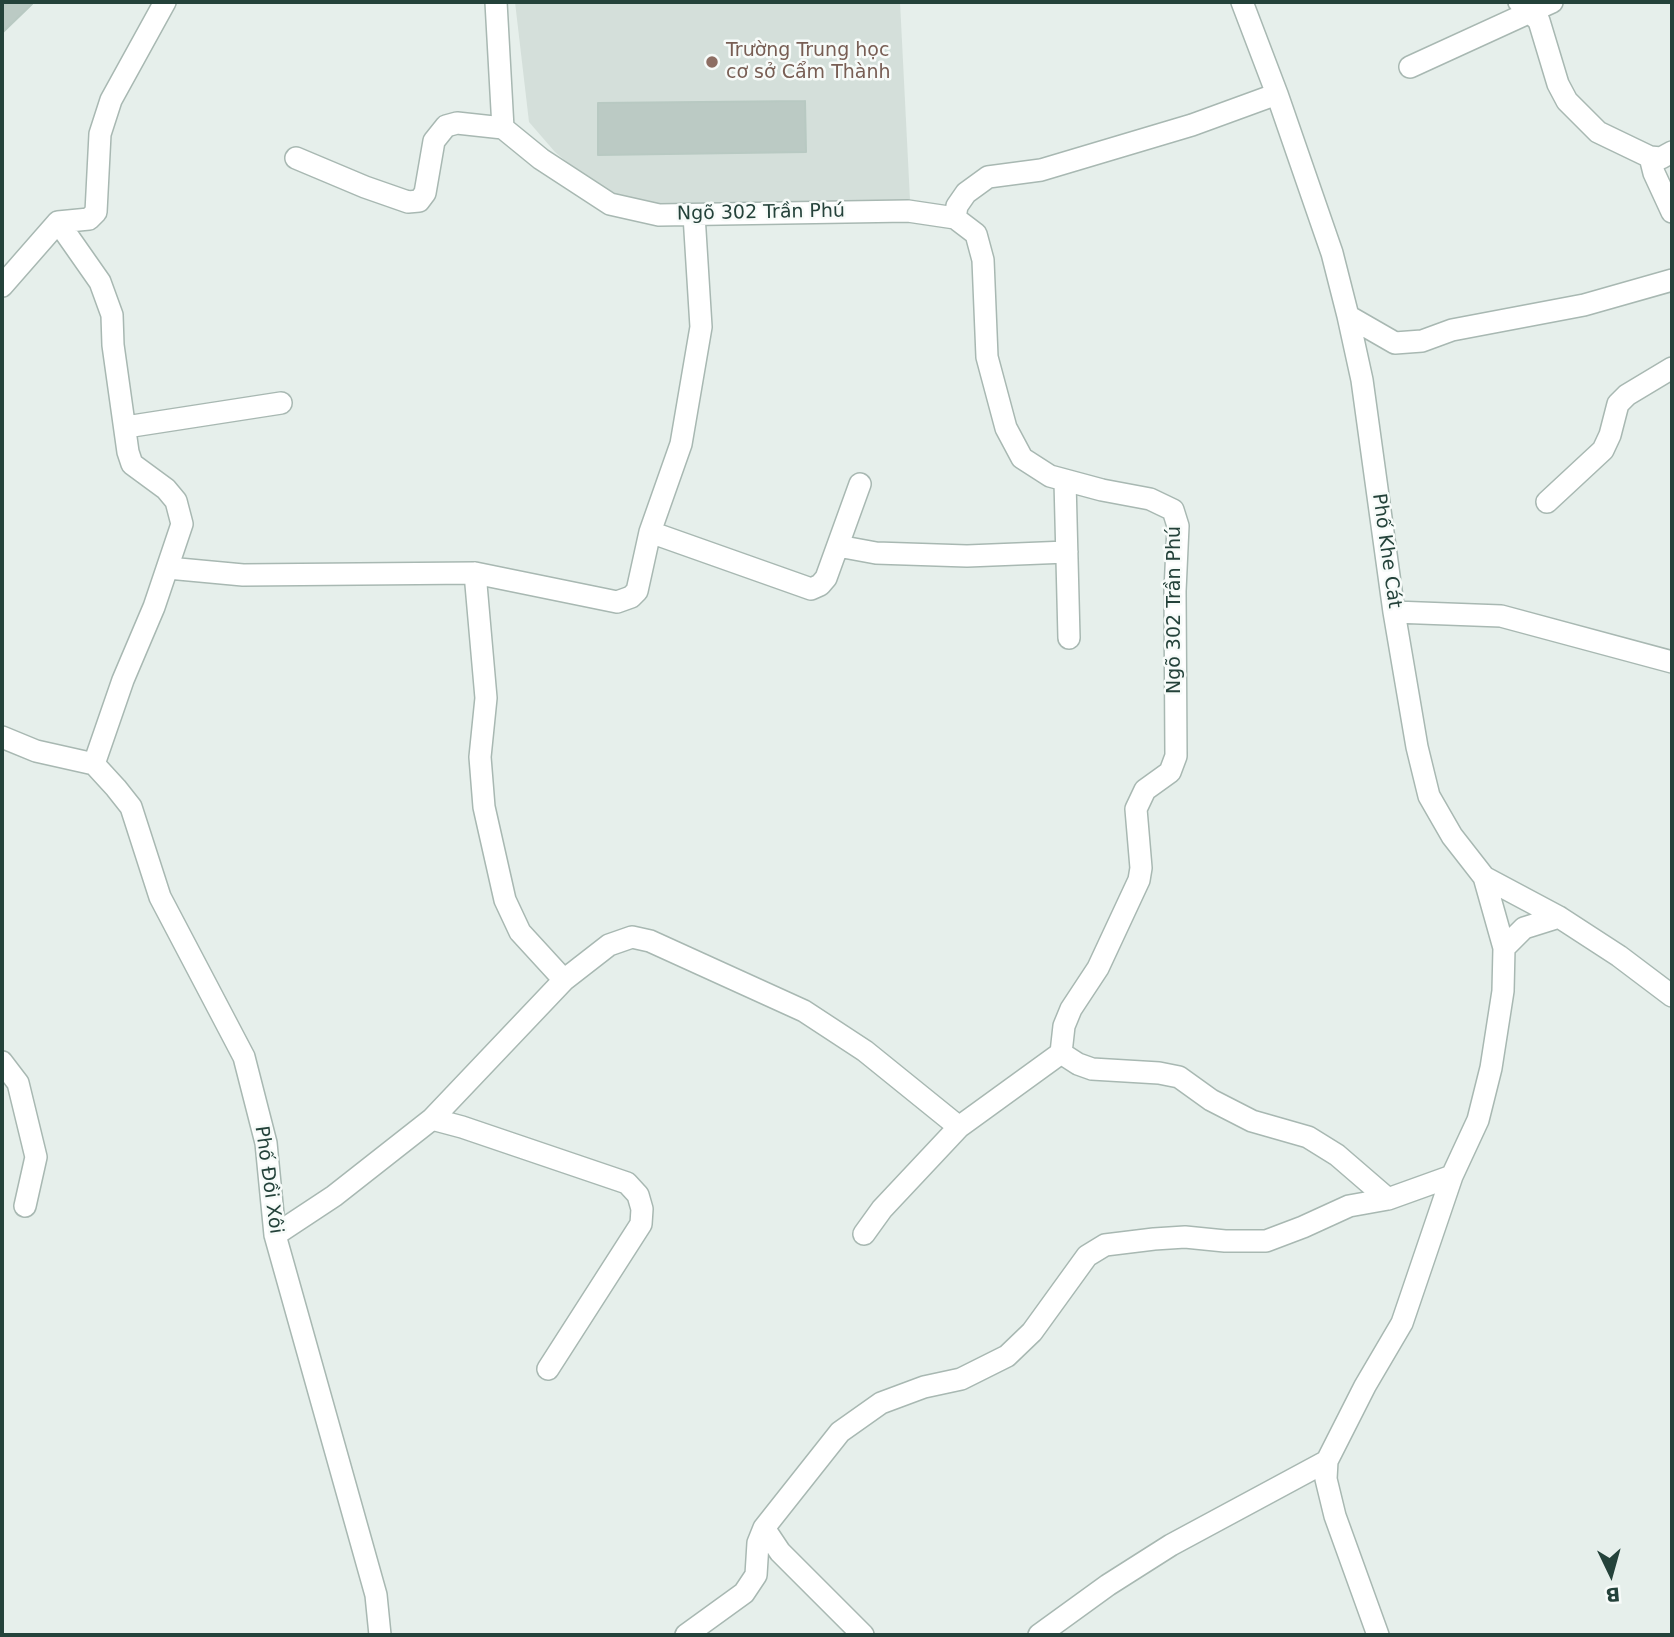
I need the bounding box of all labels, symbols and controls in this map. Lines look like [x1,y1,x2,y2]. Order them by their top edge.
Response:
place label: Trường Trung học cơ sở Cẩm Thành [726,40,891,84]
marker: Trường Trung học cơ sở Cẩm Thành [704,54,720,70]
street label: Ngõ 302 Trần Phú [677,200,845,226]
street label: Phố Khe Cát [1367,492,1405,610]
street label: Ngõ 302 Trần Phú [1164,526,1186,694]
street label: Phố Đồi Xôi [249,1125,287,1235]
north arrow [1576,1539,1646,1609]
text: B [1605,1583,1621,1607]

